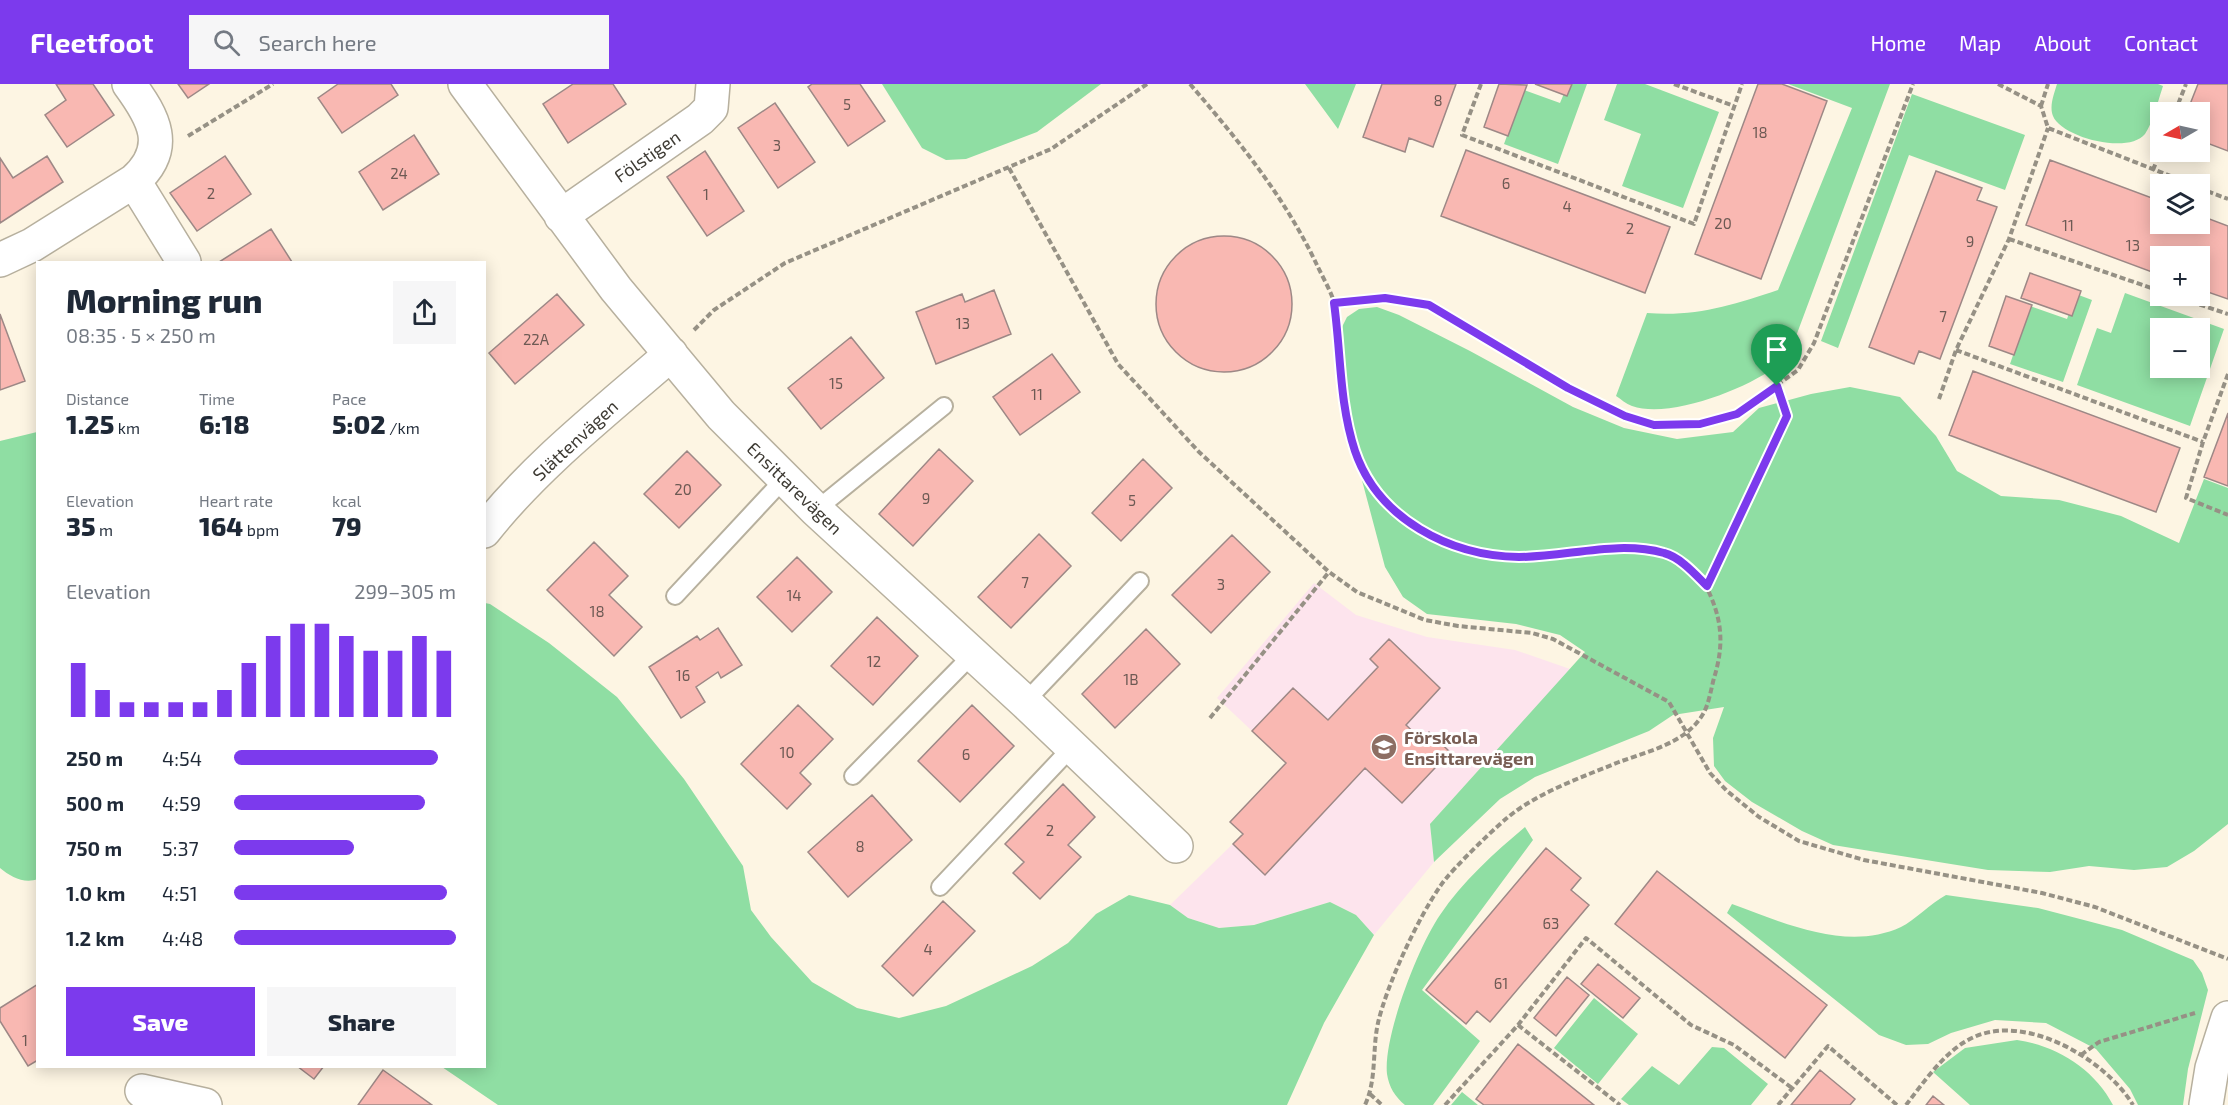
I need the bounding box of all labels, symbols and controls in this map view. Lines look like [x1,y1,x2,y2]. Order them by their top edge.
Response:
search box [189,15,609,69]
text: Fleetfoot [30,25,153,59]
icon: search [210,26,243,59]
text: Search here [258,29,377,55]
text: Home [1870,30,1926,55]
text: Map [1959,30,2001,55]
text: About [2034,30,2091,55]
text: Contact [2124,30,2198,55]
house number: 8 [1433,91,1443,109]
house number: 5 [843,95,851,113]
north arrow [2150,102,2210,162]
map controls [2150,102,2210,378]
house number: 18 [1752,123,1768,141]
street label: Fölstigen [610,125,684,187]
house number: 3 [773,136,781,154]
house number: 24 [390,164,408,182]
house number: 6 [1502,174,1510,192]
button: layers [2150,174,2210,234]
house number: 2 [207,184,215,202]
house number: 1 [703,185,709,203]
house number: 4 [1562,197,1572,215]
house number: 20 [1714,214,1732,232]
house number: 11 [2062,216,2074,234]
house number: 2 [1626,219,1634,237]
house number: 9 [1966,232,1974,250]
house number: 13 [2126,236,2140,254]
button: + [2150,246,2210,306]
text: Morning run [66,280,263,320]
button: share [393,281,456,344]
house number: 7 [1939,307,1947,325]
house number: 13 [956,314,970,332]
button: − [2150,318,2210,378]
text: 08:35 · 5 × 250 m [66,323,216,347]
pin [1751,324,1802,386]
house number: 22A [523,330,550,348]
icon: arrive [1760,333,1793,366]
house number: 15 [829,374,843,392]
house number: 11 [1031,385,1043,403]
text: Distance [66,389,129,408]
text: Time [199,389,235,408]
text: Pace [332,389,366,408]
street label: Slättenvägen [528,395,622,485]
text: 1.25 [66,408,114,439]
text: 6:18 [199,408,250,439]
text: 5:02 [332,408,386,439]
text: km [114,418,140,437]
text: /km [386,418,420,437]
street label: Ensittarevägen [743,437,847,539]
house number: 20 [674,480,692,498]
house number: 9 [922,489,930,507]
text: Elevation [66,491,134,510]
text: Heart rate [199,491,273,510]
text: kcal [332,491,361,510]
house number: 5 [1128,491,1136,509]
text: 35 [66,510,95,541]
text: 164 [199,510,243,541]
text: 79 [332,510,362,541]
text: m [95,520,113,539]
text: bpm [243,520,279,539]
house number: 7 [1021,573,1029,591]
house number: 3 [1217,575,1225,593]
text: Elevation [66,579,151,603]
text: 299–305 m [354,579,456,603]
house number: 14 [786,586,802,604]
house number: 18 [589,602,605,620]
house number: 12 [867,652,881,670]
house number: 16 [676,666,690,684]
house number: 1B [1123,670,1139,688]
place label: Förskola Ensittarevägen [1404,726,1534,769]
school or university icon: Förskola Ensittarevägen [1369,732,1399,762]
house number: 10 [779,743,795,761]
house number: 6 [962,745,970,763]
text: 250 m [66,746,123,770]
text: 4:54 [162,746,202,770]
text: 500 m [66,791,124,815]
text: 4:59 [162,791,201,815]
house number: 2 [1046,821,1054,839]
text: 750 m [66,836,122,860]
text: 5:37 [162,836,199,860]
house number: 8 [855,837,865,855]
text: 1.0 km [66,881,125,905]
text: 4:51 [162,881,198,905]
house number: 63 [1543,914,1559,932]
text: 1.2 km [66,926,124,950]
text: 4:48 [162,926,203,950]
house number: 4 [923,940,933,958]
house number: 61 [1494,974,1508,992]
button: Save [66,987,255,1056]
button: Share [267,987,456,1056]
house number: 1 [22,1031,28,1049]

